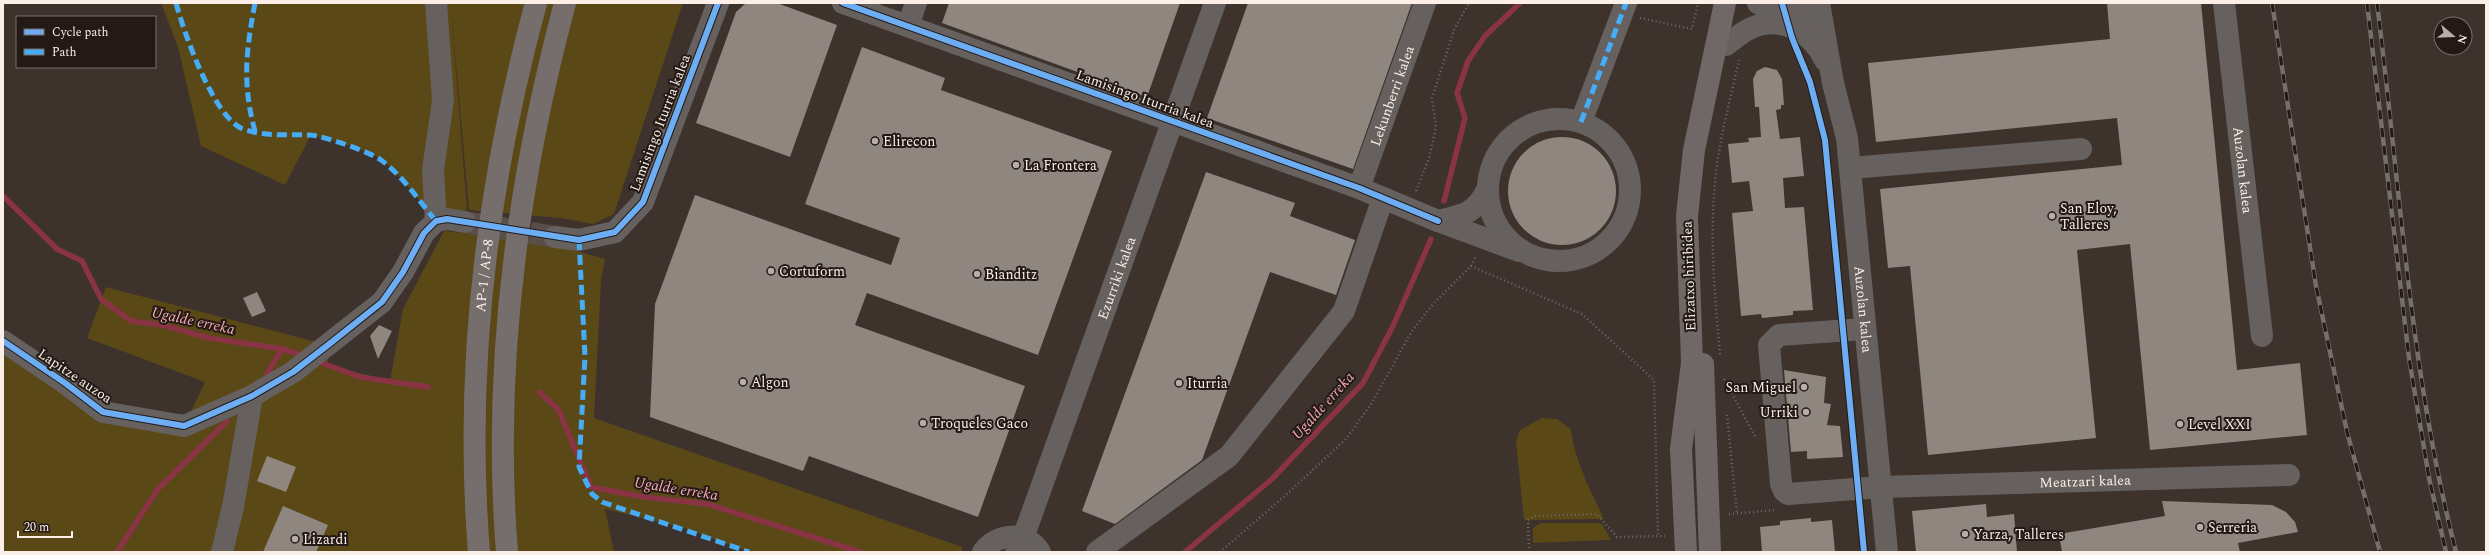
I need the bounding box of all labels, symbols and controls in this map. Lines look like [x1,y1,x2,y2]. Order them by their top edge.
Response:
legend [16,16,156,68]
north arrow [2433,16,2473,56]
text: Cycle path [52,23,109,42]
text: N [2452,32,2471,46]
text: Path [52,43,77,62]
street label: Lekunberri kalea [1364,43,1420,149]
street label: Lamisingo Iturria kalea [624,51,696,195]
street label: Lamisingo Iturria kalea [1073,64,1217,134]
street label: Auzolan kalea [2228,125,2258,215]
place label: Elirecon [883,131,935,152]
marker: Elirecon [870,136,880,146]
place label: La Frontera [1024,155,1097,176]
marker: La Frontera [1011,160,1021,170]
place label: San Eloy, Talleres [2060,198,2117,235]
marker: San Eloy, Talleres [2047,211,2057,221]
street label: Elizatxo hiribidea [1677,220,1701,331]
street label: Ezurriki kalea [1092,233,1141,322]
street label: AP-1 / AP-8 [469,238,498,313]
place label: Cortuform [779,261,845,282]
place label: Bianditz [985,264,1038,285]
street label: Auzolan kalea [1849,265,1878,354]
marker: Cortuform [766,266,776,276]
marker: Bianditz [972,269,982,279]
water label: Ugalde erreka [149,301,237,341]
street label: Lapitze auzoa [34,343,116,409]
water label: Ugalde erreka [1286,366,1360,445]
place label: Algon [751,372,789,393]
place label: Iturria [1187,373,1228,394]
marker: Algon [738,377,748,387]
place label: San Miguel [1726,377,1796,398]
marker: Iturria [1174,378,1184,388]
marker: San Miguel [1799,382,1809,392]
place label: Urriki [1760,402,1798,423]
marker: Urriki [1801,407,1811,417]
place label: Troqueles Gaco [931,413,1028,434]
place label: Level XXI [2188,414,2251,435]
marker: Troqueles Gaco [918,418,928,428]
marker: Level XXI [2175,419,2185,429]
street label: Meatzari kalea [2039,469,2131,493]
water label: Ugalde erreka [632,471,720,507]
scale bar [18,513,72,539]
place label: Serreria [2208,517,2257,538]
text: 20 m [24,518,49,537]
marker: Serreria [2195,522,2205,532]
place label: Yarza, Talleres [1973,524,2064,545]
place label: Lizardi [303,529,348,550]
marker: Yarza, Talleres [1960,529,1970,539]
marker: Lizardi [290,534,300,544]

